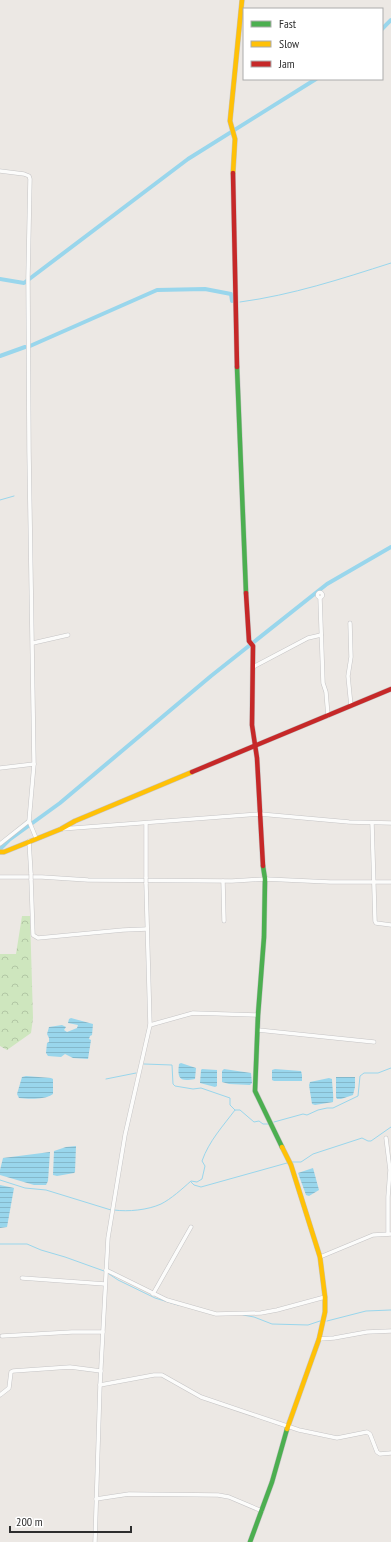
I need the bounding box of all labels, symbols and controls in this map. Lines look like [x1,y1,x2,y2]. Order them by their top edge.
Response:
legend [243,8,383,80]
text: Fast [279,16,297,31]
text: Slow [279,36,300,51]
text: Jam [278,56,295,71]
scale bar [10,1508,131,1534]
text: 200 m [16,1514,43,1529]

